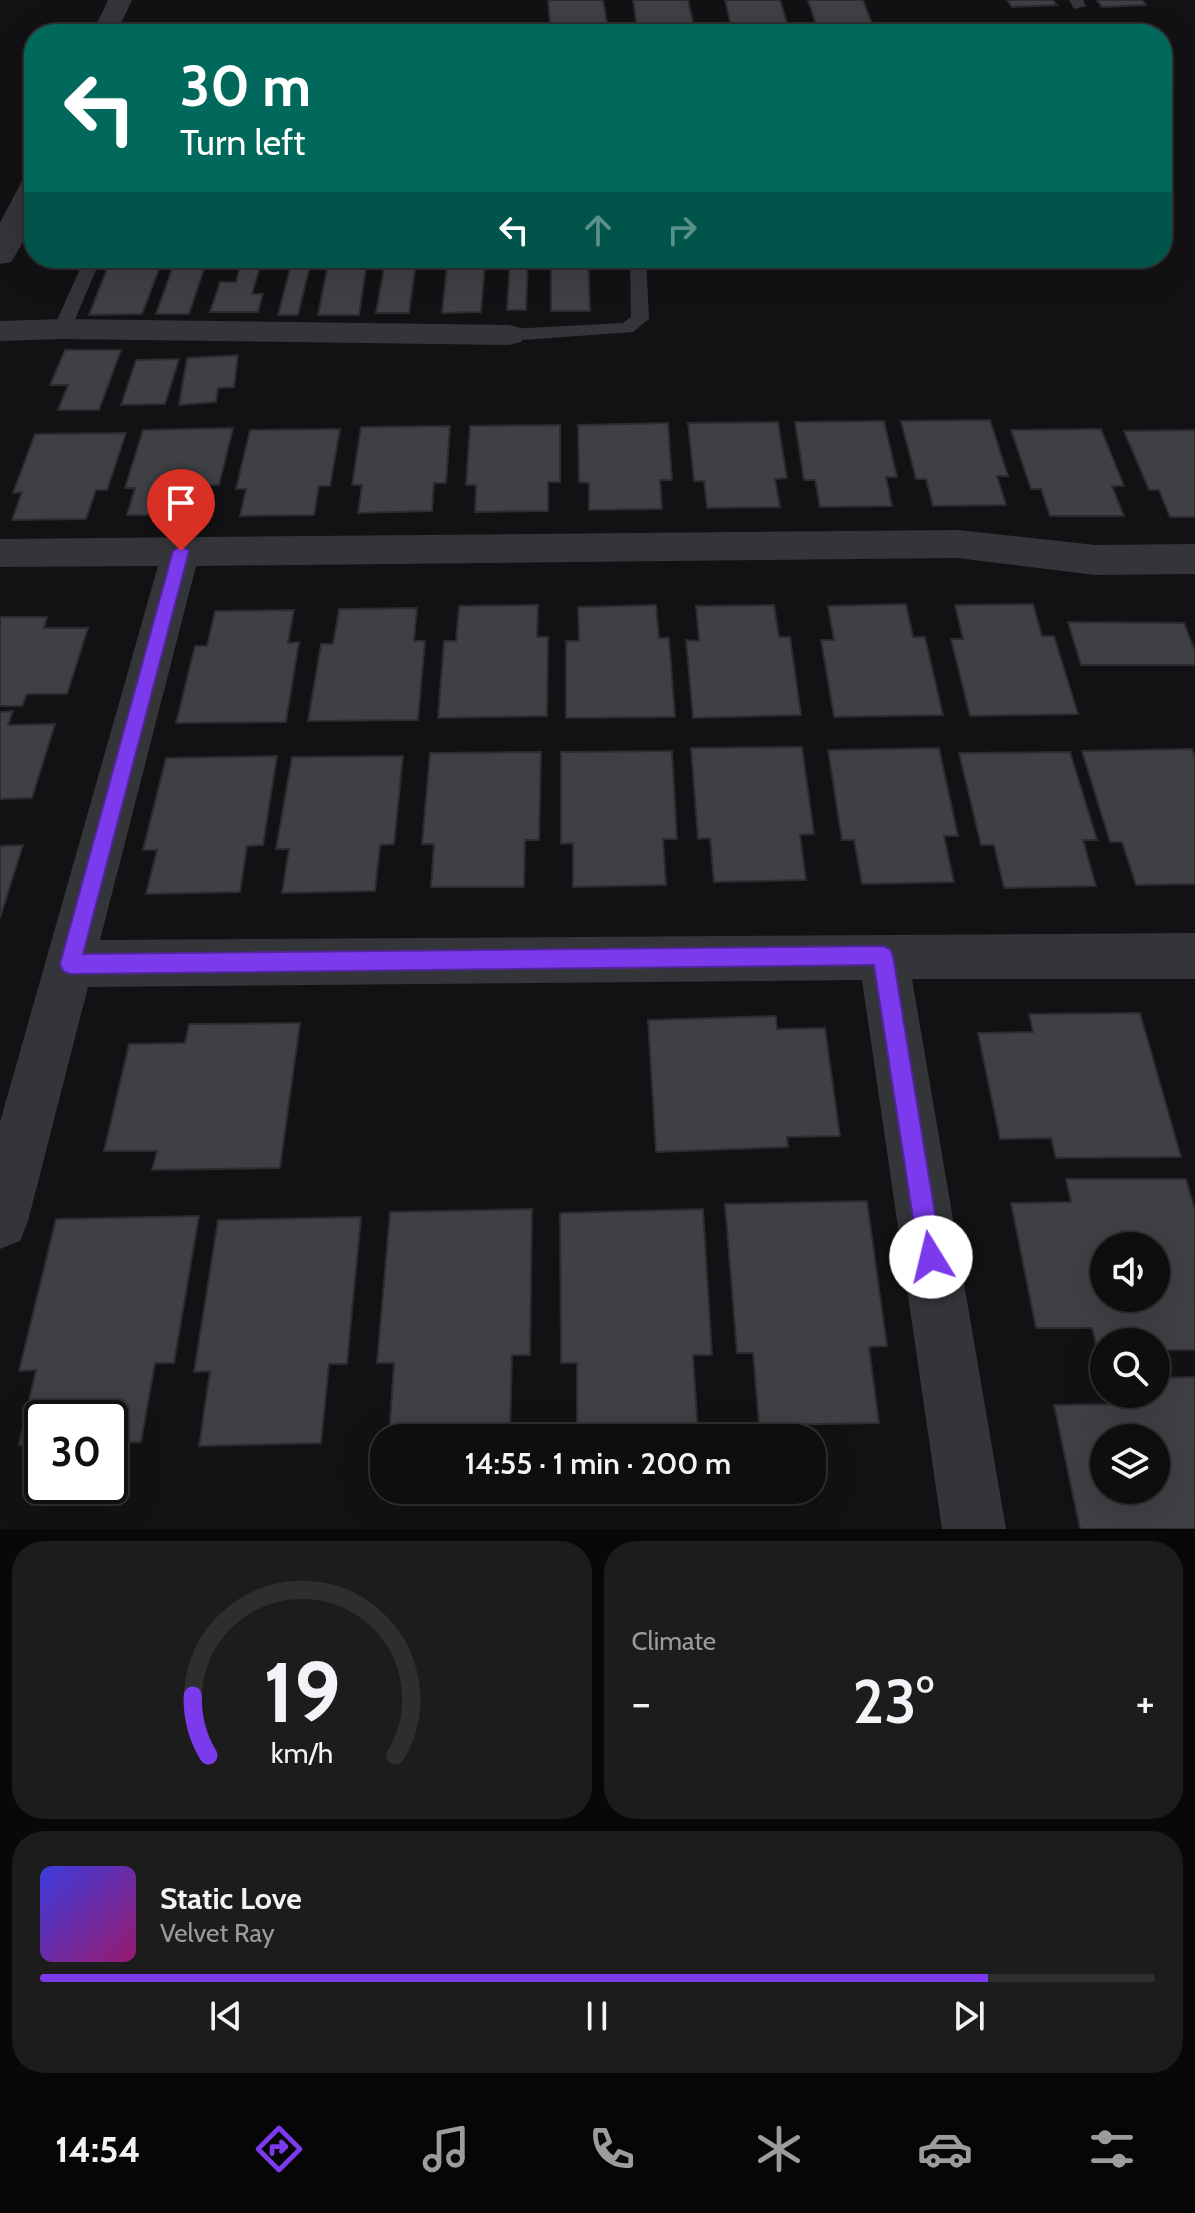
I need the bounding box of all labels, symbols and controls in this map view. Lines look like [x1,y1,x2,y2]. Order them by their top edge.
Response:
text: 30 m [180,52,311,120]
icon: left [48,56,152,160]
text: Turn left [180,120,305,164]
icon: left [492,208,536,252]
icon: ahead [576,208,620,252]
icon: right [660,208,704,252]
pin [147,469,215,551]
icon: arrive [159,481,203,525]
position arrow [889,1215,973,1299]
map controls [1090,1232,1170,1504]
button: sound [1090,1232,1170,1312]
button: search [1090,1328,1170,1408]
speed limit sign: 30 [24,1400,128,1504]
button: layers [1090,1424,1170,1504]
text: 14:55 · 1 min · 200 m [465,1445,731,1482]
text: Climate [632,1625,716,1657]
text: 19 [263,1642,340,1743]
text: 23° [853,1665,934,1738]
text: − [632,1676,651,1729]
text: + [1136,1676,1155,1729]
text: km/h [270,1735,333,1770]
text: Static Love [160,1880,302,1917]
text: Velvet Ray [160,1917,275,1949]
icon: previous [204,1994,248,2038]
icon: pause [575,1994,619,2038]
icon: next [947,1994,991,2038]
icon: directions [251,2121,307,2177]
icon: music [418,2121,474,2177]
icon: phone [584,2121,640,2177]
icon: climate [751,2121,807,2177]
icon: car [917,2121,973,2177]
icon: filters [1084,2121,1140,2177]
text: 14:54 [55,2127,141,2171]

